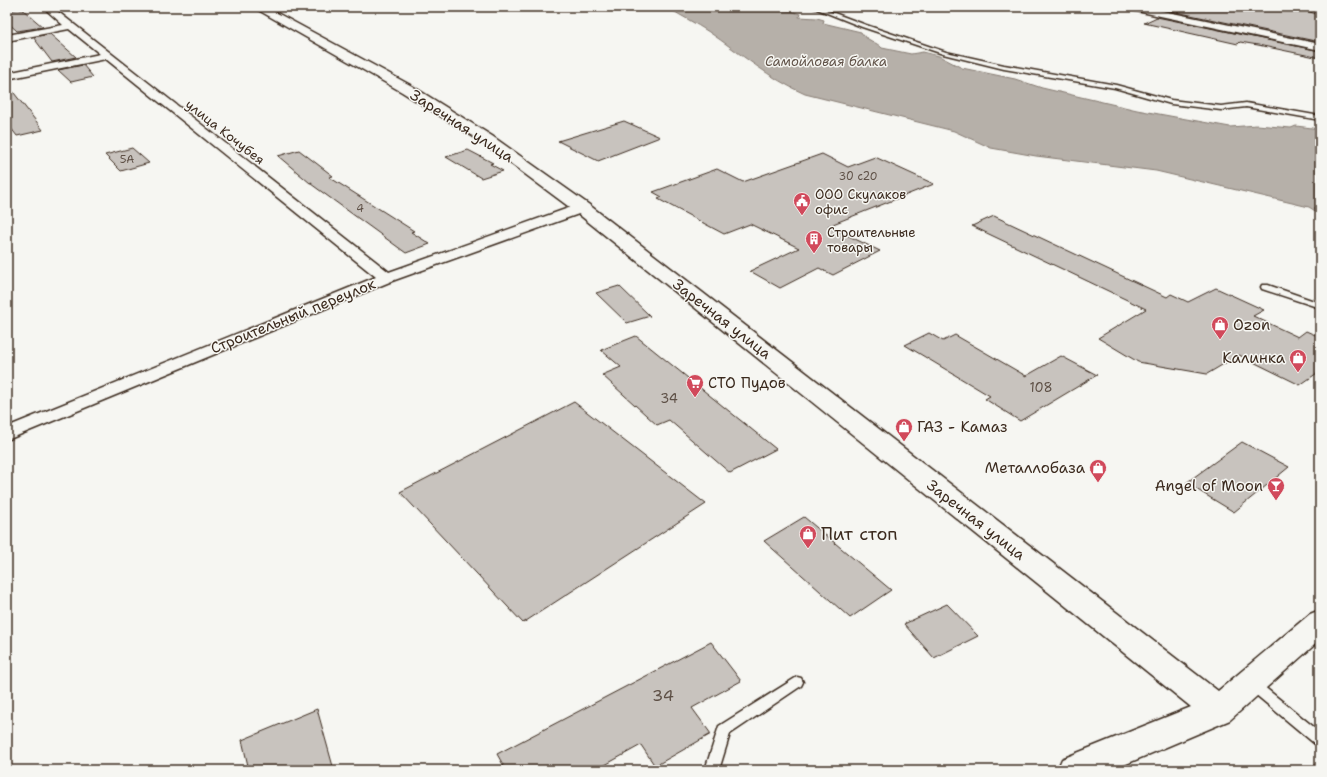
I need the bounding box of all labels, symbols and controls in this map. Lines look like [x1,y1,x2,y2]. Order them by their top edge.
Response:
water label: Самойловая балка [765,53,887,70]
street label: Заречная улица [406,85,518,167]
street label: улица Кочубея [182,96,268,168]
house number: 5А [120,152,134,167]
house number: 30 с20 [838,169,878,184]
place label: ООО Скулаков офис [815,186,906,218]
public building icon: ООО Скулаков офис [792,191,812,216]
house number: 4 [356,201,364,216]
place label: Строительные товары [827,224,916,256]
building icon: Строительные товары [804,229,824,254]
street label: Строительный переулок [208,274,379,358]
street label: Заречная улица [669,274,776,364]
shop icon: Ozon [1210,315,1230,340]
place label: Ozon [1233,315,1270,335]
place label: Калинка [1222,348,1286,368]
shop icon: Калинка [1288,348,1308,373]
supermarket icon: СТО Пудов [685,373,705,398]
place label: СТО Пудов [708,373,786,393]
house number: 108 [1029,379,1053,396]
house number: 34 [660,390,678,407]
shop icon: ГАЗ - Камаз [894,417,914,442]
place label: ГАЗ - Камаз [917,417,1008,437]
place label: Металлобаза [985,458,1086,478]
shop icon: Металлобаза [1088,458,1108,483]
street label: Заречная улица [923,475,1030,565]
place label: Angel of Moon [1155,476,1263,496]
bar icon: Angel of Moon [1266,476,1286,501]
place label: Пит стоп [821,522,898,546]
shop icon: Пит стоп [798,524,818,549]
house number: 34 [652,685,674,706]

